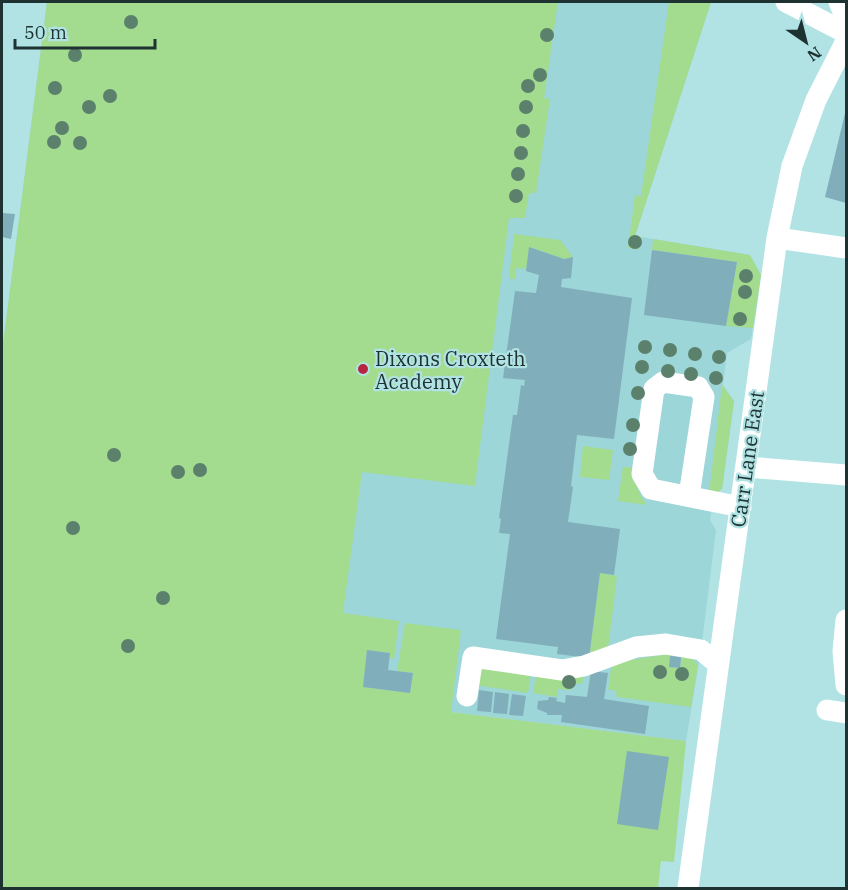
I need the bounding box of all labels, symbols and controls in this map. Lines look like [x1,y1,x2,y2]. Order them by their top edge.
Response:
scale bar [15,12,154,50]
north arrow [776,12,836,72]
text: 50 m [24,21,67,44]
text: N [804,42,826,66]
place label: Dixons Croxteth Academy [375,345,526,395]
marker: Dixons Croxteth Academy [356,362,370,376]
street label: Carr Lane East [724,389,770,529]

